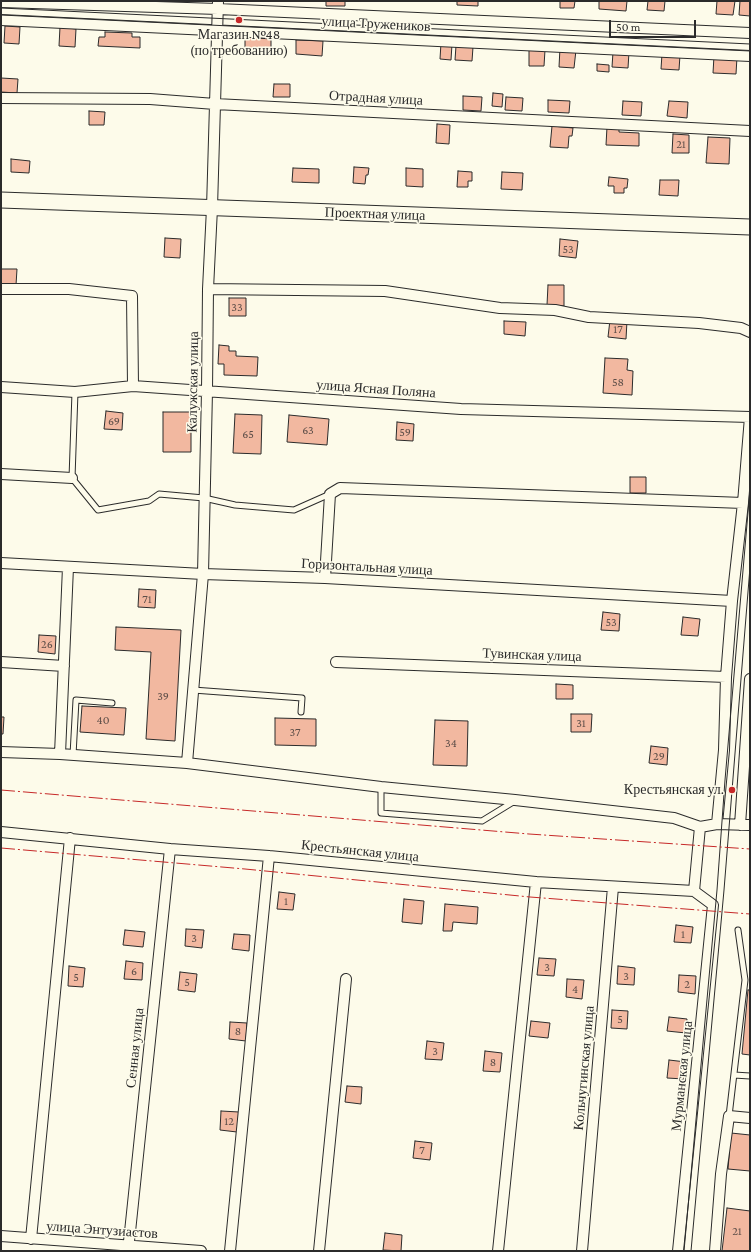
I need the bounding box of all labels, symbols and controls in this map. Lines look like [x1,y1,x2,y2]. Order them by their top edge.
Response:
scale bar [611,12,698,38]
street label: улица Тружеников [321,13,431,35]
marker: Магазин №48 (по требованию) [234,15,244,25]
text: 50 m [616,20,640,34]
place label: Магазин №48 (по требованию) [190,27,288,60]
street label: Отрадная улица [329,87,423,109]
house number: 21 [676,137,686,151]
street label: Проектная улица [324,204,426,224]
house number: 53 [562,242,574,256]
house number: 33 [231,300,243,314]
house number: 17 [613,322,623,336]
street label: Калужская улица [184,331,202,433]
house number: 58 [612,375,624,389]
street label: улица Ясная Поляна [316,376,436,402]
house number: 69 [108,414,120,428]
house number: 63 [302,423,314,437]
house number: 59 [399,425,411,439]
house number: 65 [242,427,254,441]
street label: Горизонтальная улица [301,555,433,579]
house number: 71 [142,592,152,606]
house number: 53 [605,615,617,629]
house number: 26 [41,637,53,651]
street label: Тувинская улица [482,645,582,665]
house number: 39 [157,689,169,703]
house number: 40 [97,713,109,727]
house number: 31 [576,716,586,730]
house number: 37 [289,725,301,739]
house number: 34 [445,736,457,750]
house number: 29 [653,749,665,763]
place label: Крестьянская ул. [624,782,724,798]
marker: Крестьянская ул. [727,785,737,795]
street label: Крестьянская улица [300,836,420,866]
house number: 1 [284,894,288,908]
house number: 1 [681,927,685,941]
house number: 3 [191,931,197,945]
house number: 3 [544,960,550,974]
house number: 6 [131,964,137,978]
house number: 3 [623,969,629,983]
house number: 5 [73,970,79,984]
house number: 5 [184,975,190,989]
house number: 2 [684,977,690,991]
house number: 4 [572,982,578,996]
street label: Кольчугинская улица [570,1005,598,1131]
street label: Сенная улица [122,1007,148,1089]
house number: 5 [617,1012,623,1026]
street label: Мурманская улица [668,1020,696,1132]
house number: 8 [235,1024,241,1038]
house number: 3 [432,1044,438,1058]
house number: 8 [490,1055,496,1069]
house number: 12 [224,1114,234,1128]
house number: 7 [419,1143,425,1157]
street label: улица Энтузиастов [46,1218,158,1242]
house number: 21 [732,1224,742,1238]

